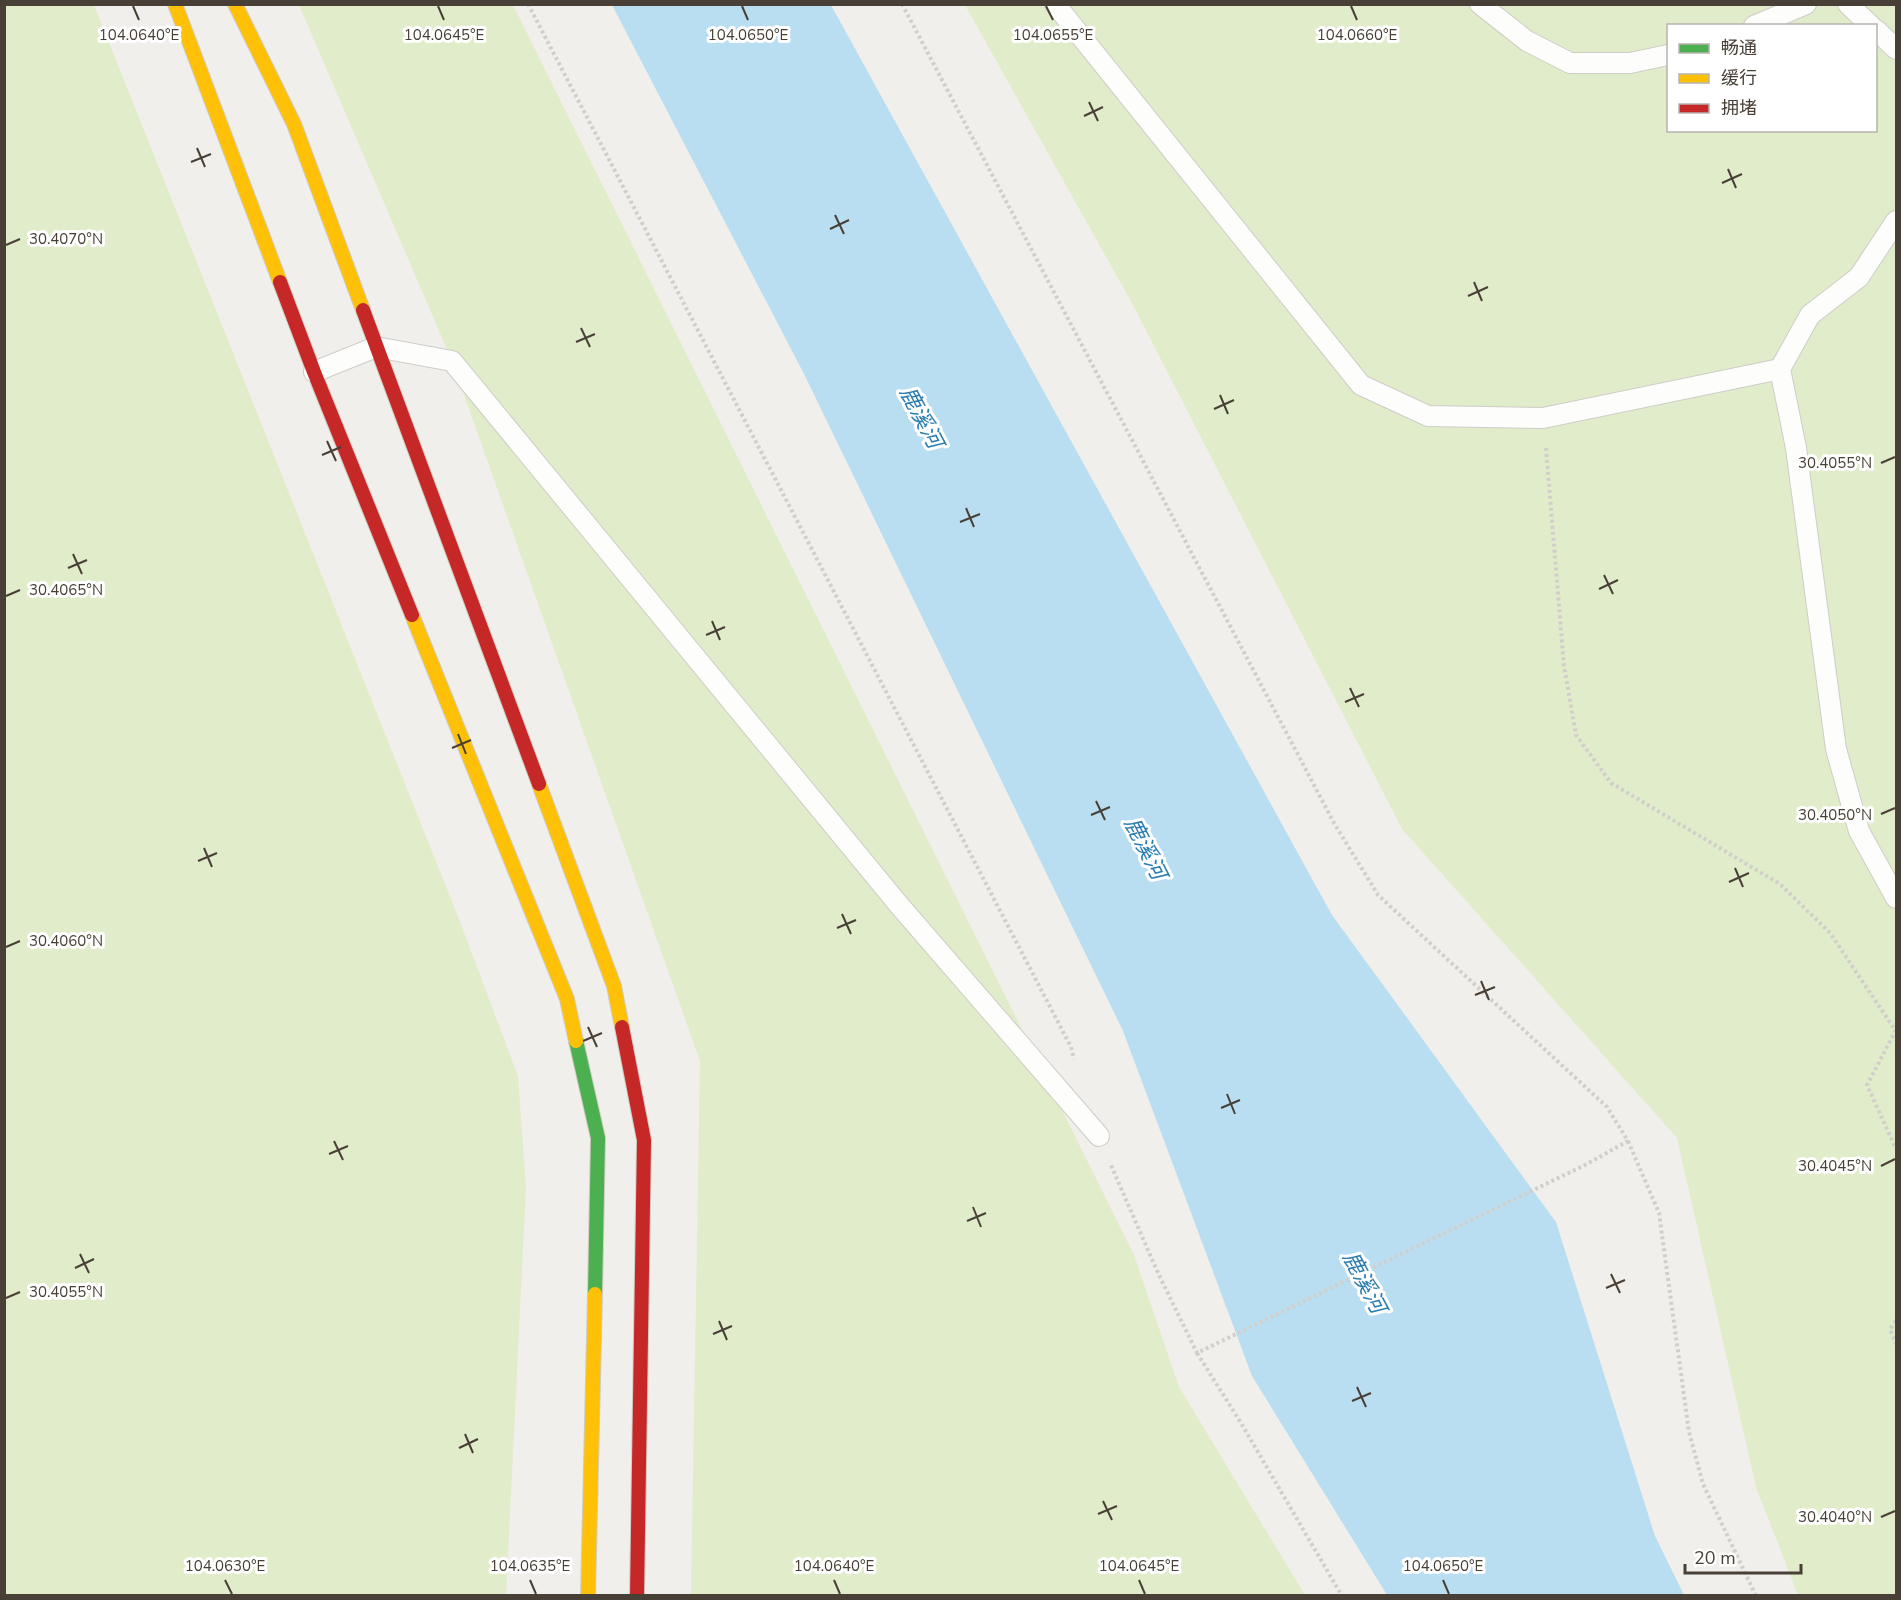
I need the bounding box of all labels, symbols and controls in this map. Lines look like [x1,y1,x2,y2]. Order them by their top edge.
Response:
legend [1667,24,1877,132]
text: 104.0640°E [99,25,179,45]
text: 104.0645°E [404,25,484,45]
text: 104.0650°E [708,25,788,45]
text: 104.0655°E [1013,25,1093,45]
text: 104.0660°E [1317,25,1397,45]
text: 畅通 [1721,36,1757,60]
text: 缓行 [1721,66,1757,90]
text: 拥堵 [1721,96,1757,120]
text: 30.4070°N [29,229,103,249]
water label: 鹿溪河 [892,381,952,457]
text: 30.4055°N [1798,453,1872,473]
text: 30.4065°N [29,580,103,600]
text: 30.4050°N [1798,805,1872,825]
water label: 鹿溪河 [1117,812,1175,888]
text: 30.4060°N [29,931,103,951]
text: 30.4045°N [1798,1156,1872,1176]
water label: 鹿溪河 [1335,1246,1395,1322]
text: 30.4055°N [29,1282,103,1302]
text: 30.4040°N [1798,1507,1872,1527]
scale bar [1685,1537,1800,1575]
text: 20 m [1694,1546,1736,1570]
text: 104.0630°E [185,1556,265,1576]
text: 104.0635°E [490,1556,570,1576]
text: 104.0640°E [794,1556,874,1576]
text: 104.0645°E [1099,1556,1179,1576]
text: 104.0650°E [1403,1556,1483,1576]

